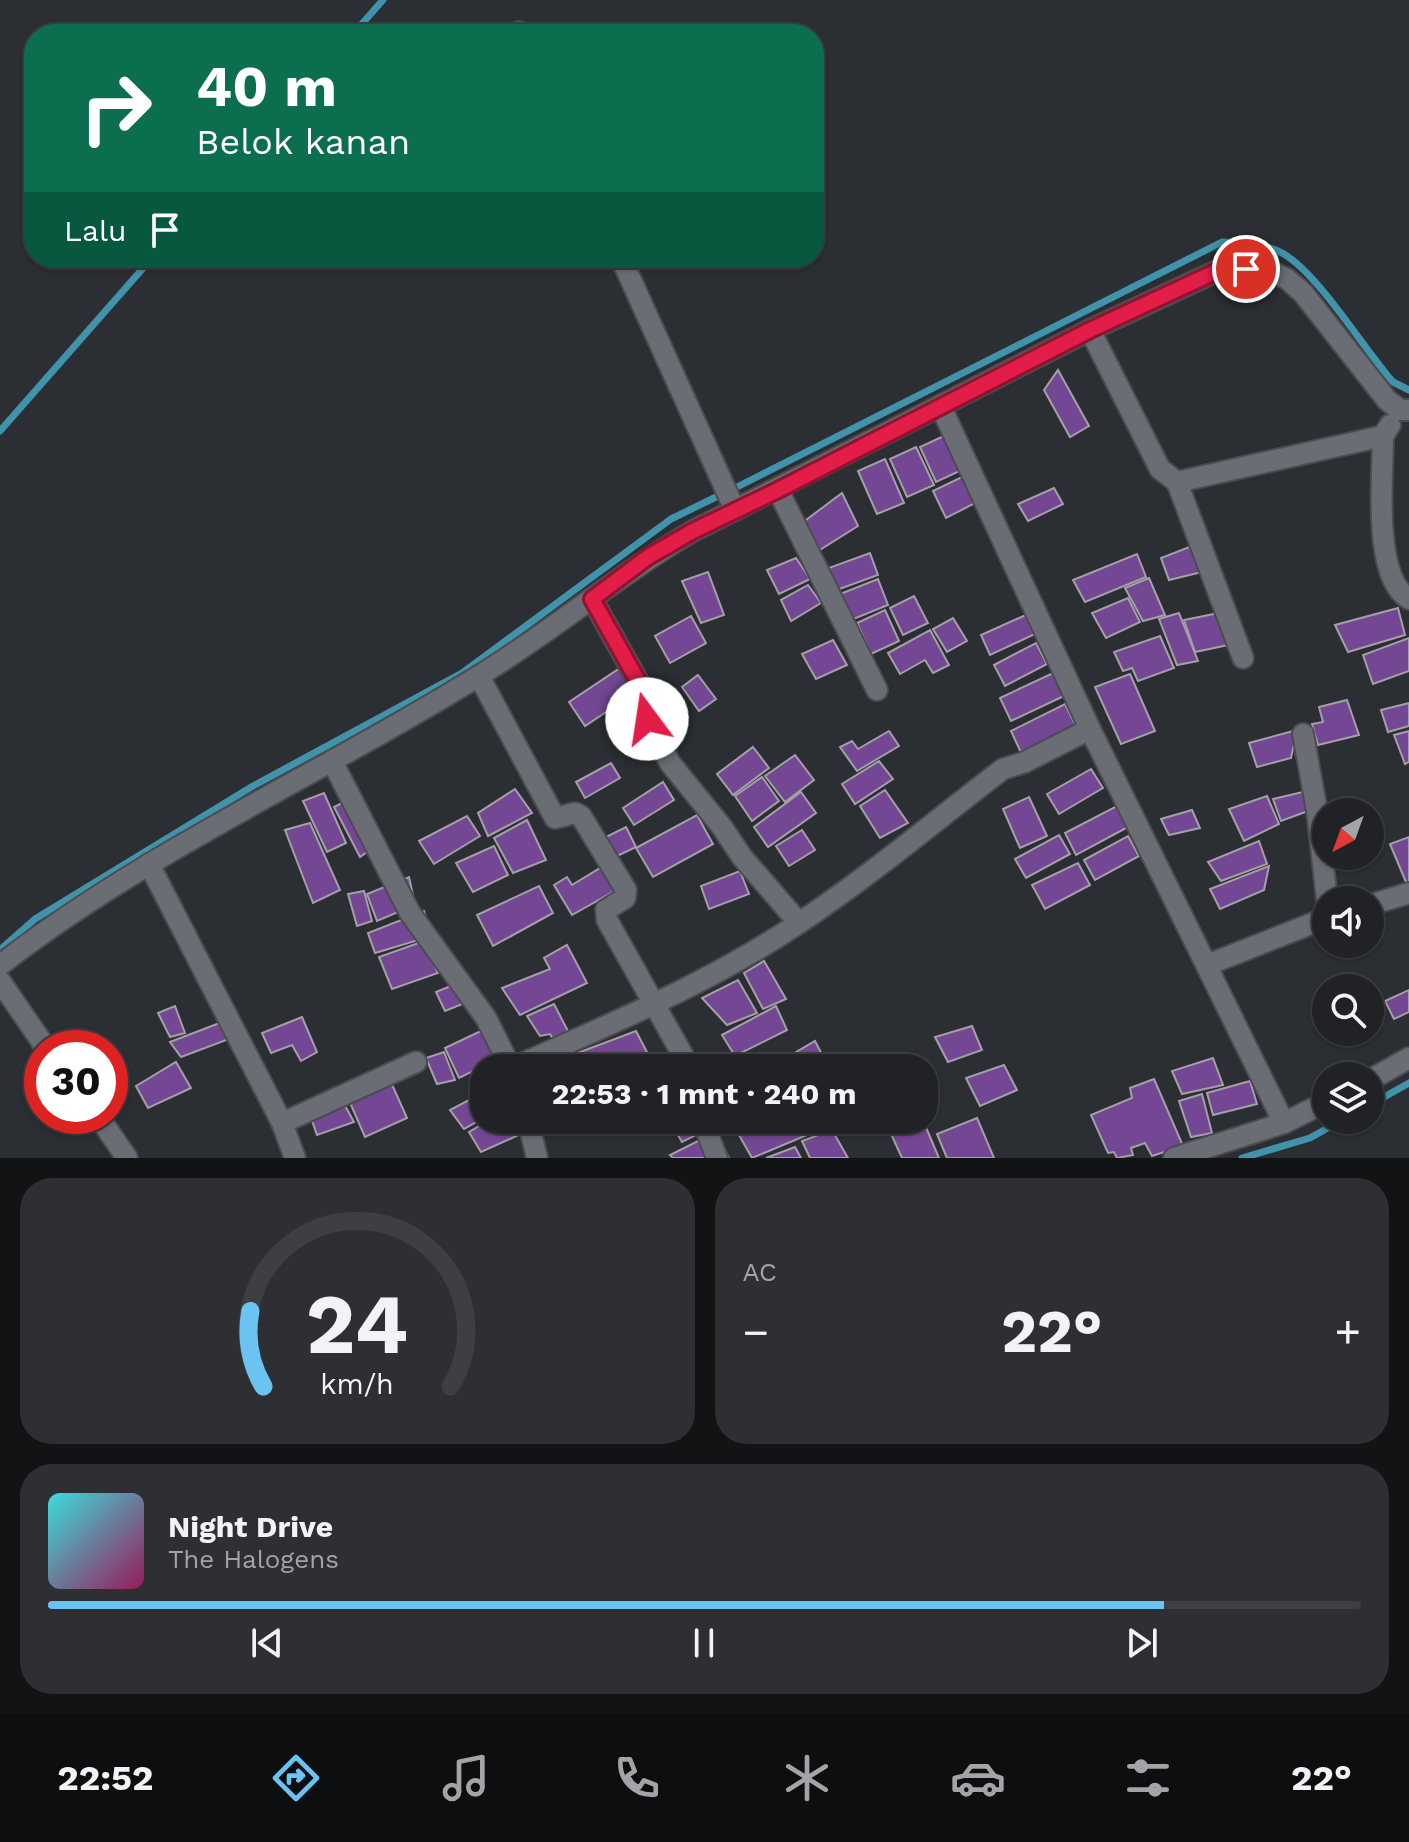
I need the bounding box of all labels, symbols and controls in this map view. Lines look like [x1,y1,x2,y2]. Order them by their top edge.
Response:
text: 40 m [196,54,337,120]
icon: right [64,56,168,160]
text: Belok kanan [196,121,410,163]
icon: arrive [143,208,187,252]
text: Lalu [64,213,127,248]
pin [1212,235,1280,303]
icon: arrive [1224,247,1268,291]
position arrow [605,677,689,761]
north arrow [1312,798,1384,870]
map controls [1312,798,1384,1134]
button: sound [1312,886,1384,958]
button: search [1312,974,1384,1046]
speed limit sign: 30 [24,1030,128,1134]
button: layers [1312,1062,1384,1134]
text: 22:53 · 1 mnt · 240 m [551,1076,857,1111]
text: AC [743,1257,777,1287]
text: 24 [306,1276,408,1373]
text: 22° [1001,1296,1102,1367]
text: − [743,1306,769,1358]
text: + [1334,1306,1361,1358]
text: km/h [320,1367,394,1401]
text: Night Drive [168,1509,333,1544]
text: The Halogens [168,1544,339,1574]
icon: previous [245,1621,289,1665]
icon: pause [682,1621,726,1665]
icon: next [1120,1621,1164,1665]
icon: directions [268,1750,324,1806]
icon: music [438,1750,494,1806]
icon: phone [609,1750,665,1806]
icon: climate [779,1750,835,1806]
icon: car [950,1750,1006,1806]
icon: filters [1120,1750,1176,1806]
text: 22:52 [57,1757,153,1799]
text: 22° [1291,1757,1352,1799]

